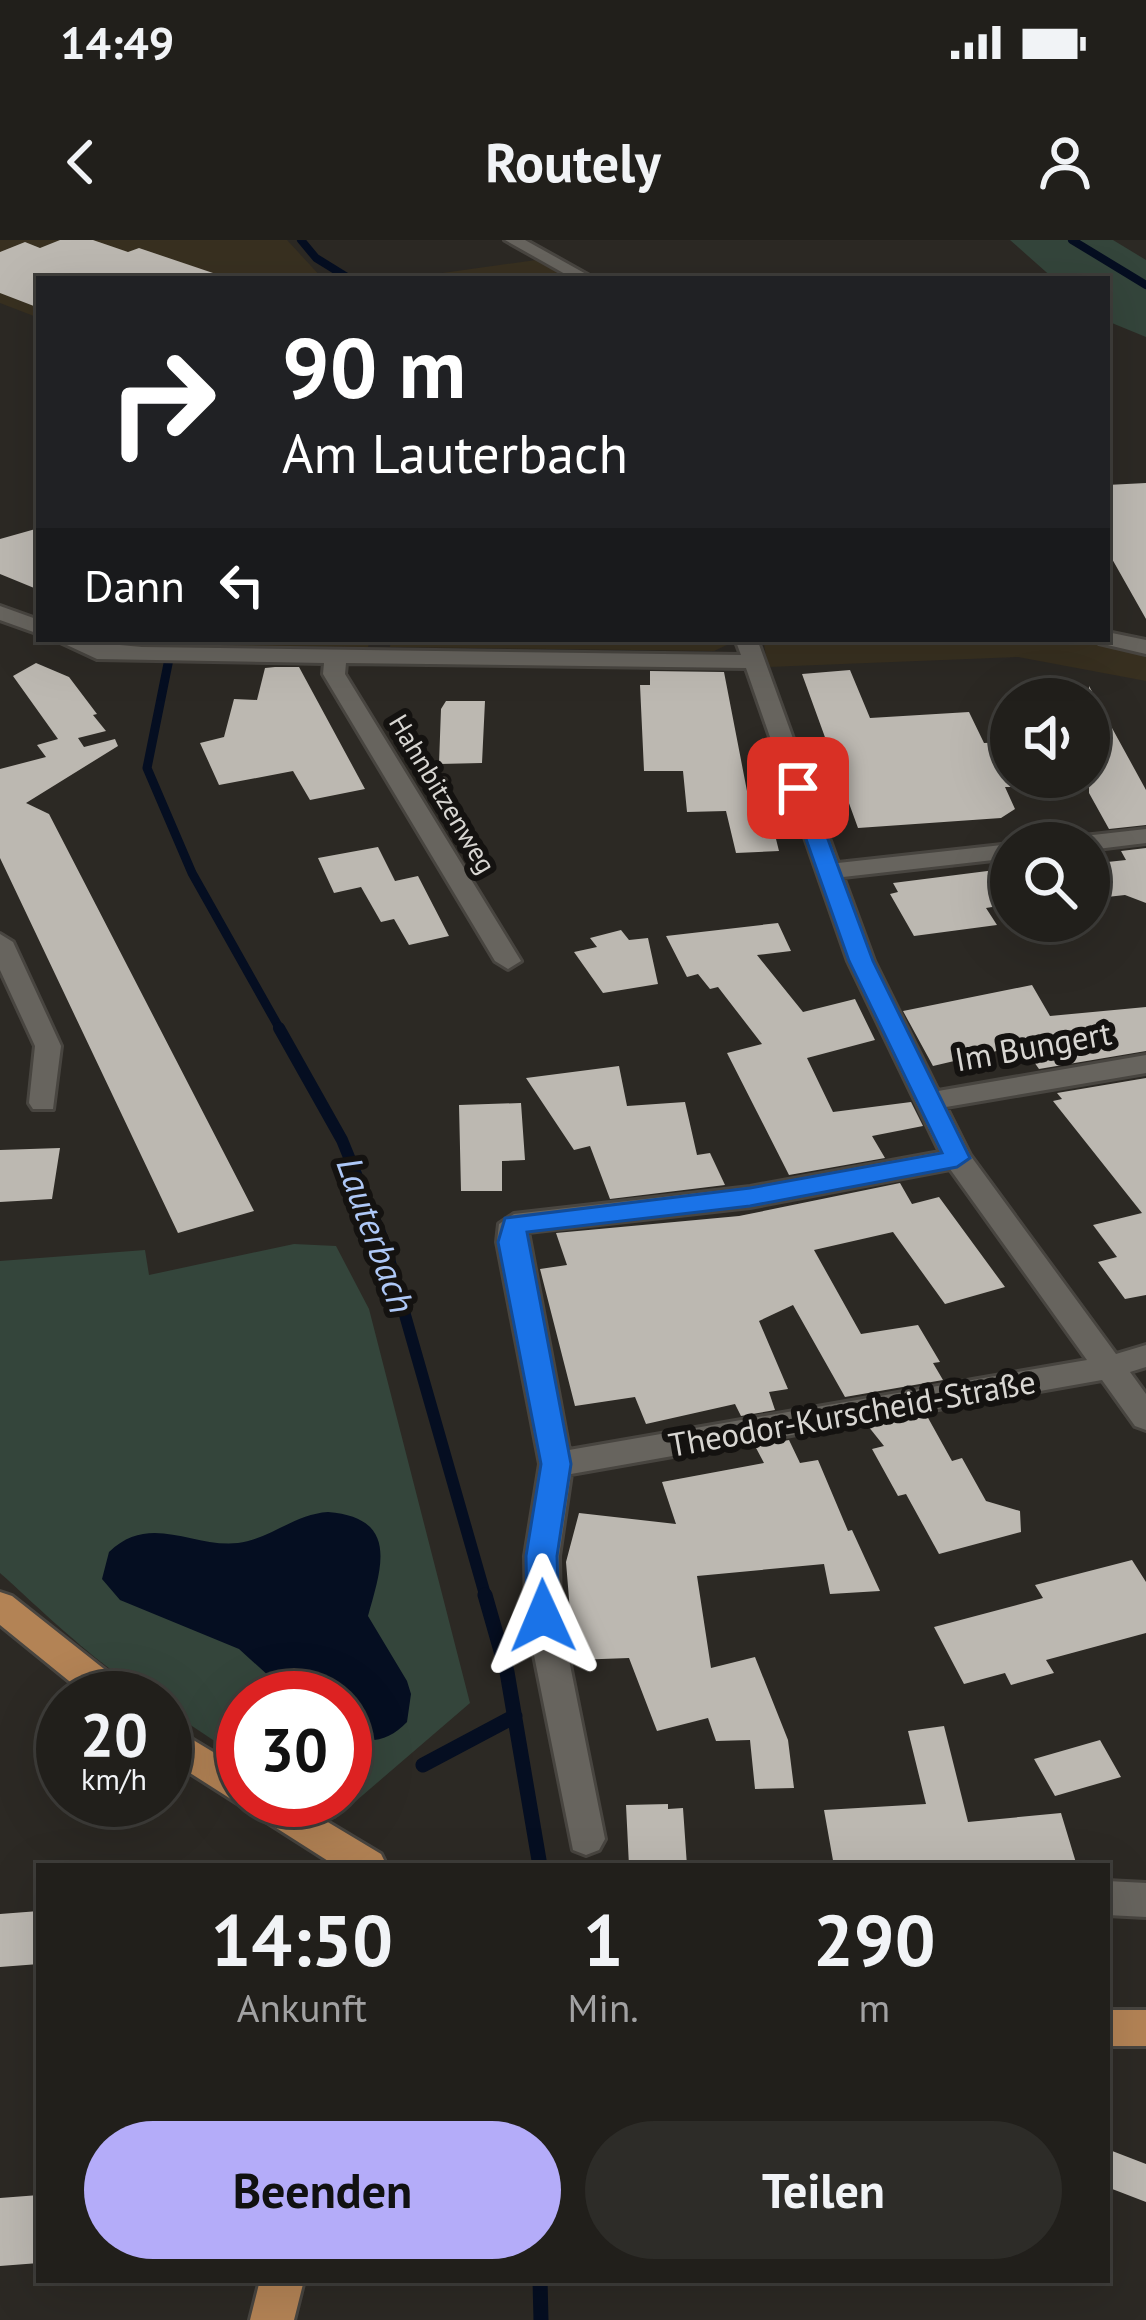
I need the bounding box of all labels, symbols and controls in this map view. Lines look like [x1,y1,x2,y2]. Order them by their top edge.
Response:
text: 14:49 [60,13,174,71]
text: Routely [485,127,661,197]
icon: back [48,129,114,195]
icon: person [1032,129,1098,195]
text: 90 m [282,312,466,421]
icon: right [84,324,240,480]
text: Am Lauterbach [282,418,628,488]
icon: left [209,552,275,618]
text: Dann [84,556,185,614]
map controls [990,678,1110,942]
button: sound [990,678,1110,798]
street label: Hahnbitzenweg [382,708,504,879]
pin [747,737,849,839]
icon: arrive [765,755,831,821]
button: search [990,822,1110,942]
street label: Im Bungert [951,1011,1115,1080]
water label: Lauterbach [327,1150,426,1319]
street label: Theodor-Kurscheid-Straße [665,1359,1039,1466]
position arrow [480,1553,606,1679]
speed limit sign: 30 [216,1671,372,1827]
text: 20 [80,1695,148,1773]
text: km/h [81,1759,147,1798]
text: 14:50 [210,1893,393,1986]
text: 1 [583,1893,623,1986]
text: 290 [813,1893,936,1986]
text: Ankunft [237,1982,367,2033]
text: Min. [568,1982,639,2033]
text: m [858,1982,890,2033]
button: Beenden [84,2121,561,2259]
button: Teilen [585,2121,1062,2259]

